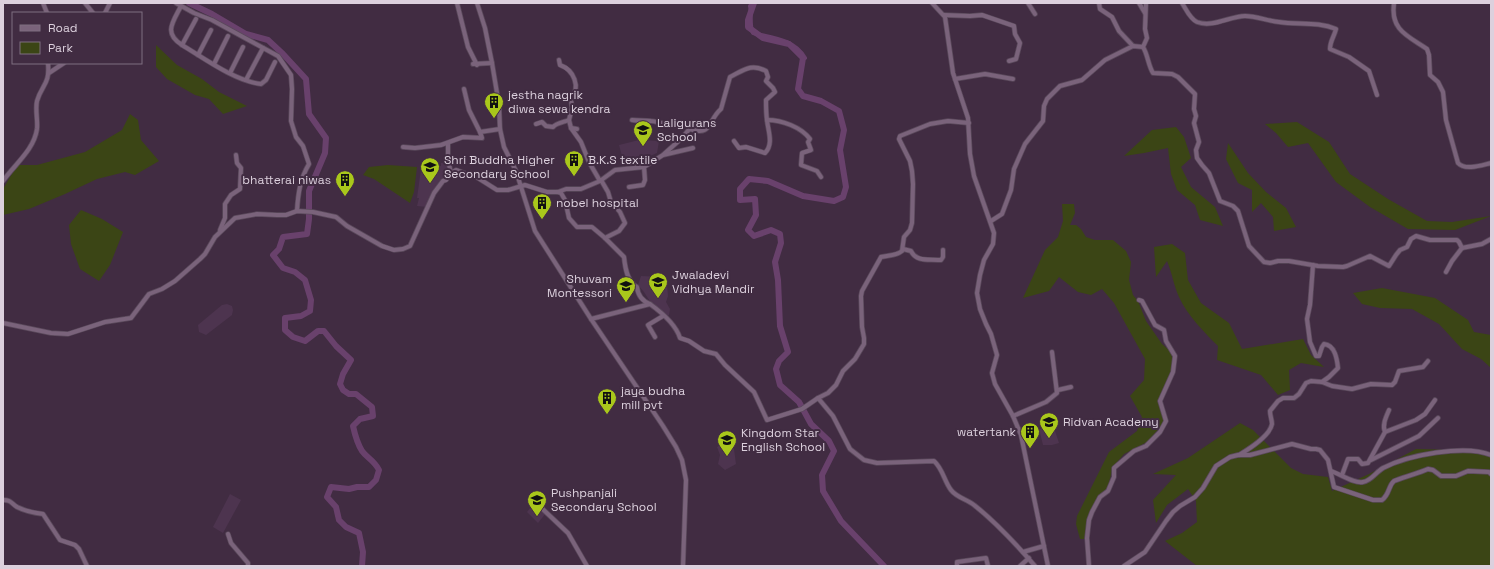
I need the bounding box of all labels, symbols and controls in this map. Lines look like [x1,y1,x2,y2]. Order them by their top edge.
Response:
legend [12,12,142,64]
text: Road [48,20,77,36]
text: Park [48,40,73,56]
place label: jestha nagrik diwa sewa kendra [507,87,611,117]
building icon: jestha nagrik diwa sewa kendra [483,91,505,119]
place label: Laligurans School [657,115,716,145]
school or university icon: Laligurans School [632,119,654,147]
building icon: B.K.S textile [563,149,585,177]
place label: Shri Buddha Higher Secondary School [444,152,555,182]
place label: B.K.S textile [588,152,657,168]
school or university icon: Shri Buddha Higher Secondary School [419,156,441,184]
building icon: bhatterai niwas [334,169,356,197]
place label: bhatterai niwas [242,172,331,188]
building icon: nobel hospital [531,192,553,220]
place label: nobel hospital [556,195,639,211]
place label: Jwaladevi Vidhya Mandir [672,267,755,297]
place label: Shuvam Montessori [547,271,612,301]
school or university icon: Jwaladevi Vidhya Mandir [647,271,669,299]
school or university icon: Shuvam Montessori [615,275,637,303]
place label: jaya budha mill pvt [620,383,685,413]
building icon: jaya budha mill pvt [596,387,618,415]
school or university icon: Ridvan Academy [1038,411,1060,439]
place label: Ridvan Academy [1063,414,1159,430]
building icon: watertank [1019,421,1041,449]
place label: watertank [957,424,1017,440]
place label: Kingdom Star English School [741,425,825,455]
school or university icon: Kingdom Star English School [716,429,738,457]
place label: Pushpanjali Secondary School [551,485,657,515]
school or university icon: Pushpanjali Secondary School [526,489,548,517]

